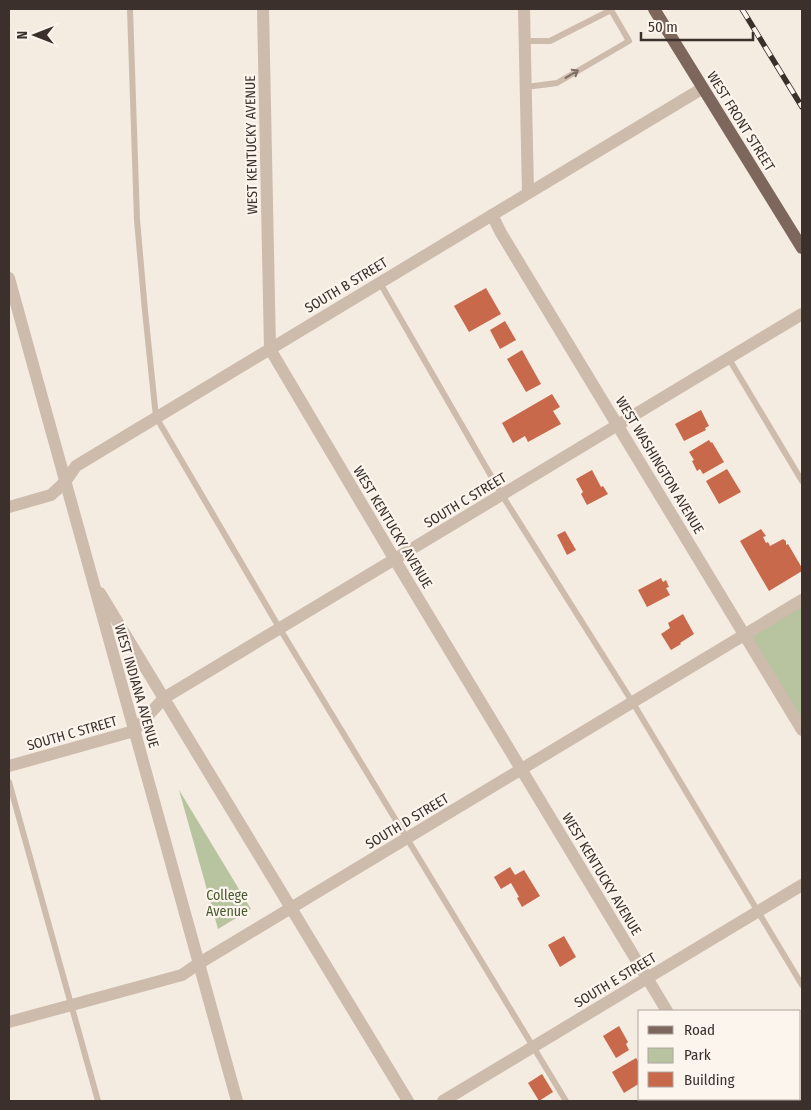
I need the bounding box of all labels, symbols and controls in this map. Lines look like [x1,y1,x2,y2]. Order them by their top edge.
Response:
north arrow [10,10,60,60]
scale bar [641,10,754,42]
text: 50 m [648,18,678,36]
text: N [14,31,31,39]
street label: WEST FRONT STREET [703,68,778,175]
one-way arrow [565,69,579,79]
street label: WEST KENTUCKY AVENUE [242,75,261,215]
street label: SOUTH B STREET [302,254,391,317]
street label: WEST WASHINGTON AVENUE [612,393,708,537]
street label: WEST KENTUCKY AVENUE [349,463,436,592]
street label: SOUTH C STREET [421,469,510,532]
street label: WEST INDIANA AVENUE [111,622,162,750]
street label: SOUTH C STREET [25,712,120,754]
street label: SOUTH D STREET [363,790,452,853]
street label: WEST KENTUCKY AVENUE [558,810,645,939]
park label: College Avenue [206,887,248,920]
street label: SOUTH E STREET [571,949,660,1012]
legend [638,1010,801,1100]
text: Road [684,1021,715,1039]
text: Park [684,1046,711,1064]
text: Building [684,1071,735,1089]

